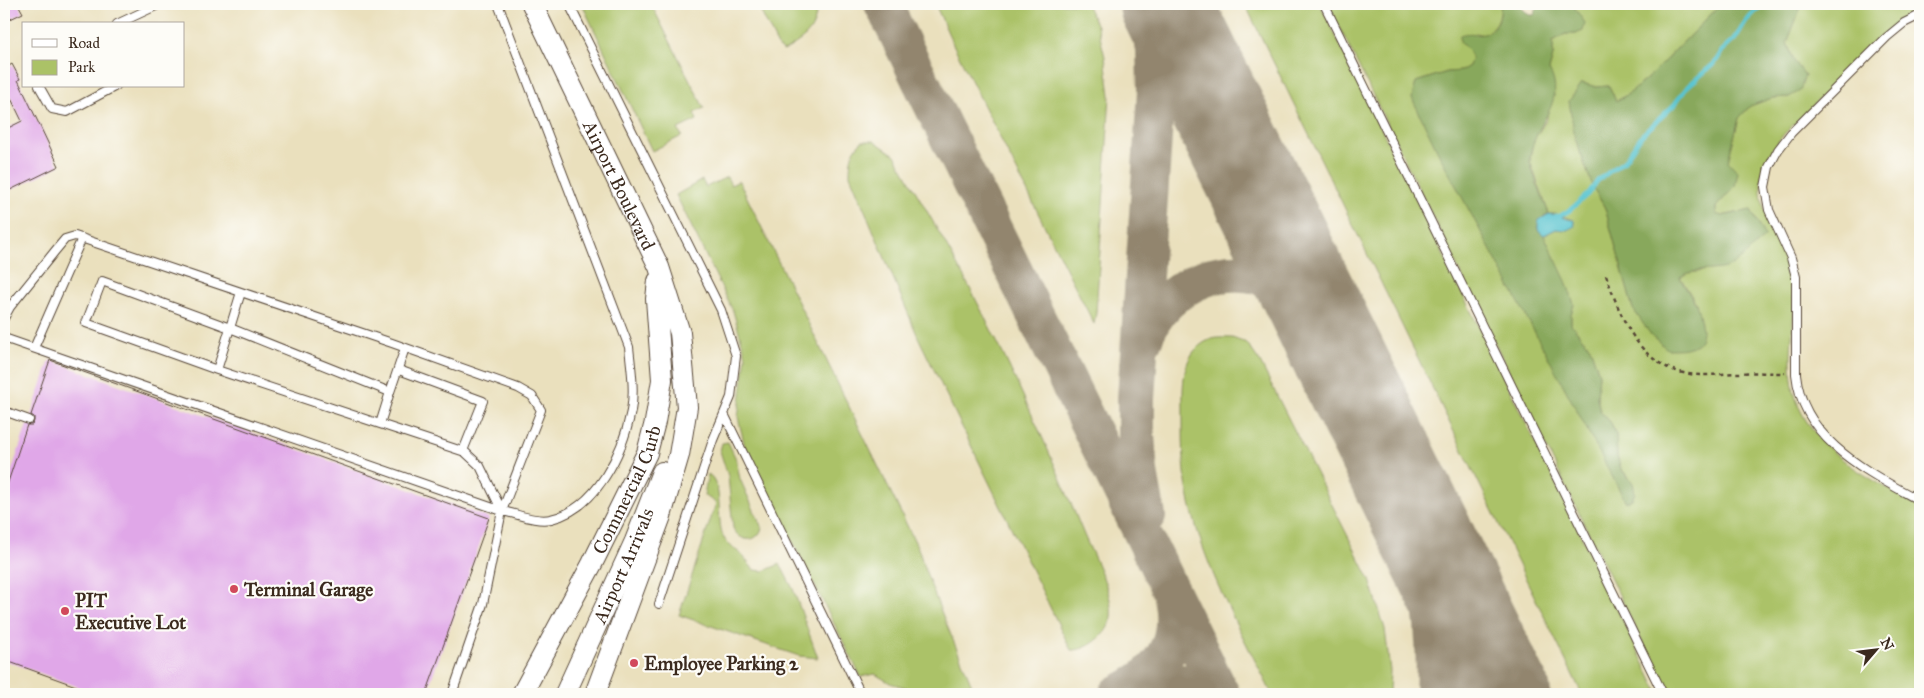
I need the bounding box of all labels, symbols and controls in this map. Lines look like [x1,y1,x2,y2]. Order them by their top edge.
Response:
legend [22,22,185,88]
text: Road [68,34,100,52]
text: Park [68,58,95,76]
street label: Airport Boulevard [577,116,660,254]
street label: Commercial Curb [588,423,666,558]
street label: Airport Arrivals [588,505,659,628]
place label: Terminal Garage [243,578,373,602]
marker: Terminal Garage [228,583,240,595]
place label: PIT Executive Lot [75,589,186,634]
marker: PIT Executive Lot [59,605,71,617]
north arrow [1852,626,1902,676]
text: N [1877,635,1897,653]
place label: Employee Parking 2 [644,652,799,676]
marker: Employee Parking 2 [628,657,640,669]

